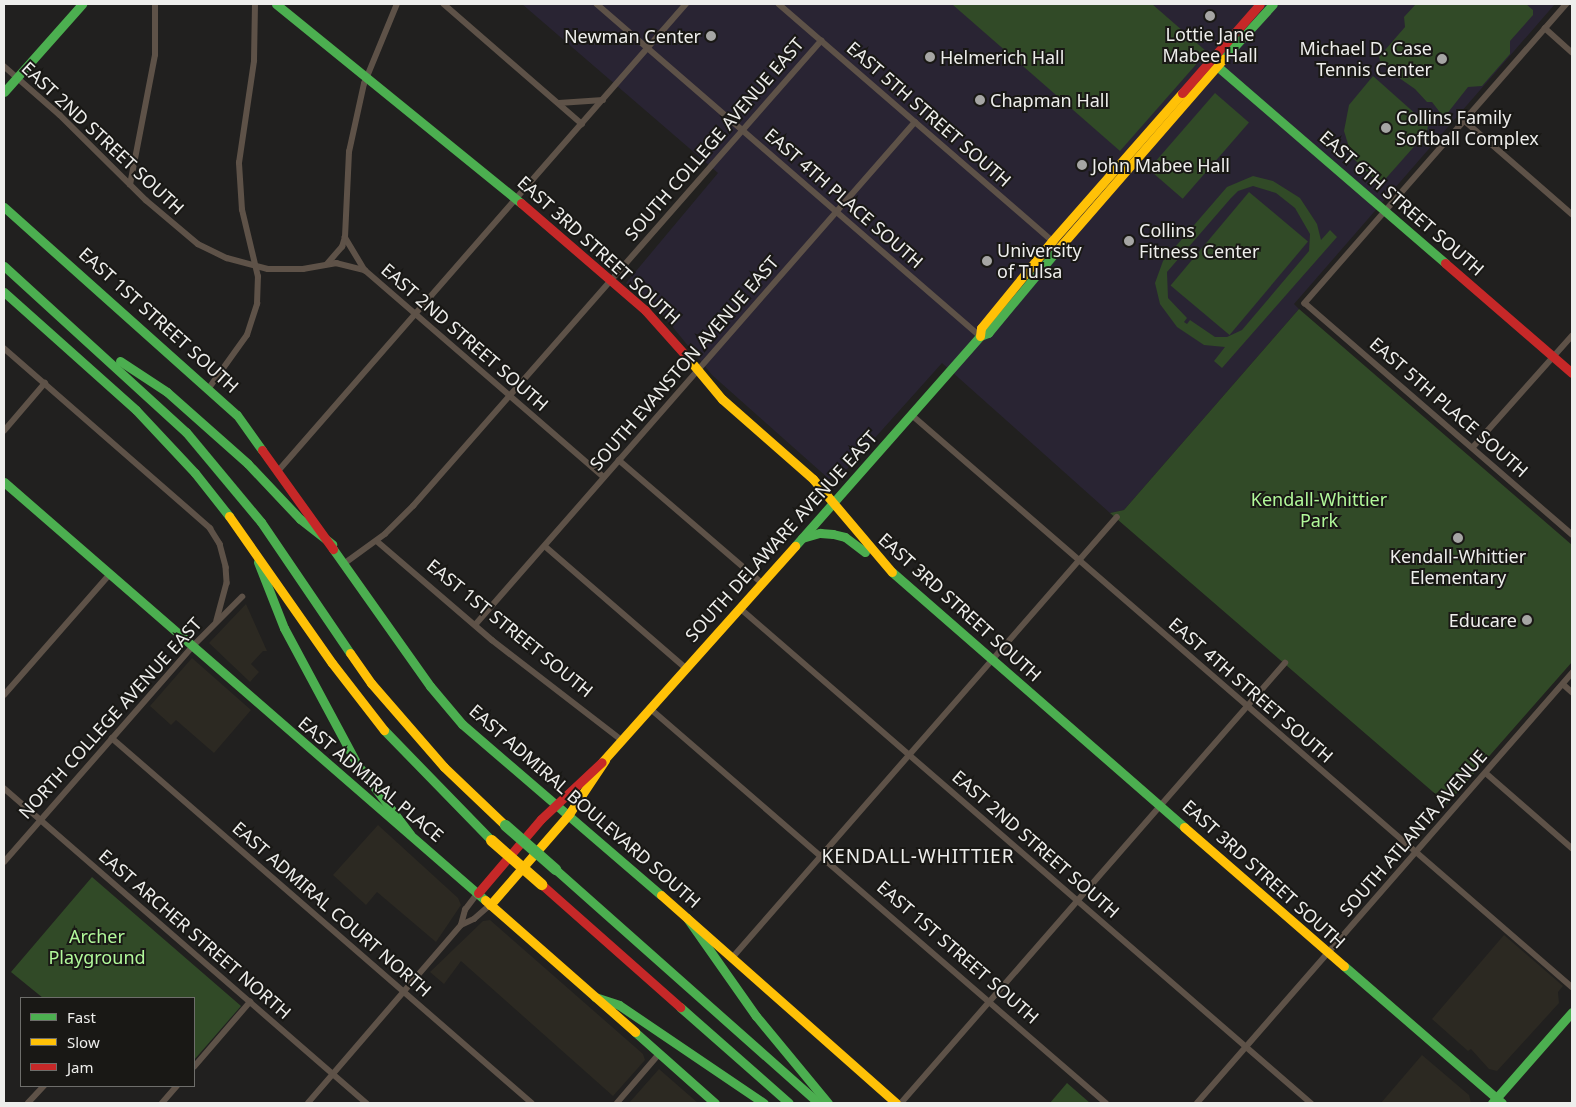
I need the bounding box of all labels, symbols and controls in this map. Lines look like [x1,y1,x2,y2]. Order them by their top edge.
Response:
marker: Lottie Jane Mabee Hall [1204,10,1216,22]
place label: Lottie Jane Mabee Hall [1162,24,1258,66]
place label: Newman Center [564,25,701,47]
marker: Newman Center [705,30,717,42]
street label: SOUTH COLLEGE AVENUE EAST [620,33,808,245]
street label: EAST 5TH STREET SOUTH [842,37,1016,191]
place label: Michael D. Case Tennis Center [1300,38,1432,80]
place label: Helmerich Hall [940,46,1064,68]
marker: Helmerich Hall [924,51,936,63]
marker: Michael D. Case Tennis Center [1436,53,1448,65]
street label: EAST 2ND STREET SOUTH [17,57,189,219]
place label: Chapman Hall [990,89,1109,111]
marker: Chapman Hall [974,94,986,106]
place label: Collins Family Softball Complex [1396,107,1539,150]
marker: Collins Family Softball Complex [1380,122,1392,134]
street label: EAST 4TH PLACE SOUTH [761,123,927,273]
street label: EAST 6TH STREET SOUTH [1315,126,1489,280]
place label: John Mabee Hall [1092,154,1230,176]
marker: John Mabee Hall [1076,159,1088,171]
street label: EAST 3RD STREET SOUTH [513,171,685,329]
place label: Collins Fitness Center [1139,220,1259,262]
marker: Collins Fitness Center [1123,235,1135,247]
place label: University of Tulsa [997,240,1082,282]
street label: EAST 1ST STREET SOUTH [75,243,243,397]
street label: SOUTH EVANSTON AVENUE EAST [585,251,783,475]
marker: University of Tulsa [981,255,993,267]
street label: EAST 2ND STREET SOUTH [377,259,553,415]
street label: EAST 5TH PLACE SOUTH [1366,332,1532,482]
street label: SOUTH DELAWARE AVENUE EAST [680,426,882,646]
park label: Kendall-Whittier Park [1251,489,1387,532]
street label: EAST 3RD STREET SOUTH [874,528,1046,686]
marker: Kendall-Whittier Elementary [1452,532,1464,544]
place label: Kendall-Whittier Elementary [1390,546,1526,588]
street label: EAST 1ST STREET SOUTH [423,554,597,702]
place label: Educare [1449,609,1517,631]
street label: NORTH COLLEGE AVENUE EAST [14,613,206,823]
street label: EAST 4TH STREET SOUTH [1164,613,1338,767]
marker: Educare [1521,614,1533,626]
street label: EAST ADMIRAL BOULEVARD SOUTH [465,700,705,912]
street label: EAST ADMIRAL PLACE [294,712,448,846]
street label: SOUTH ATLANTA AVENUE [1335,745,1491,921]
street label: EAST 2ND STREET SOUTH [948,766,1124,922]
street label: EAST 3RD STREET SOUTH [1178,795,1350,953]
street label: EAST ADMIRAL COURT NORTH [228,817,436,1001]
street label: EAST ARCHER STREET NORTH [95,845,295,1023]
district label: KENDALL-WHITTIER [820,846,1016,868]
street label: EAST 1ST STREET SOUTH [873,876,1043,1028]
park label: Archer Playground [48,926,146,969]
legend [20,997,195,1087]
text: Fast [67,1007,96,1027]
text: Slow [67,1032,100,1052]
text: Jam [67,1057,94,1077]

